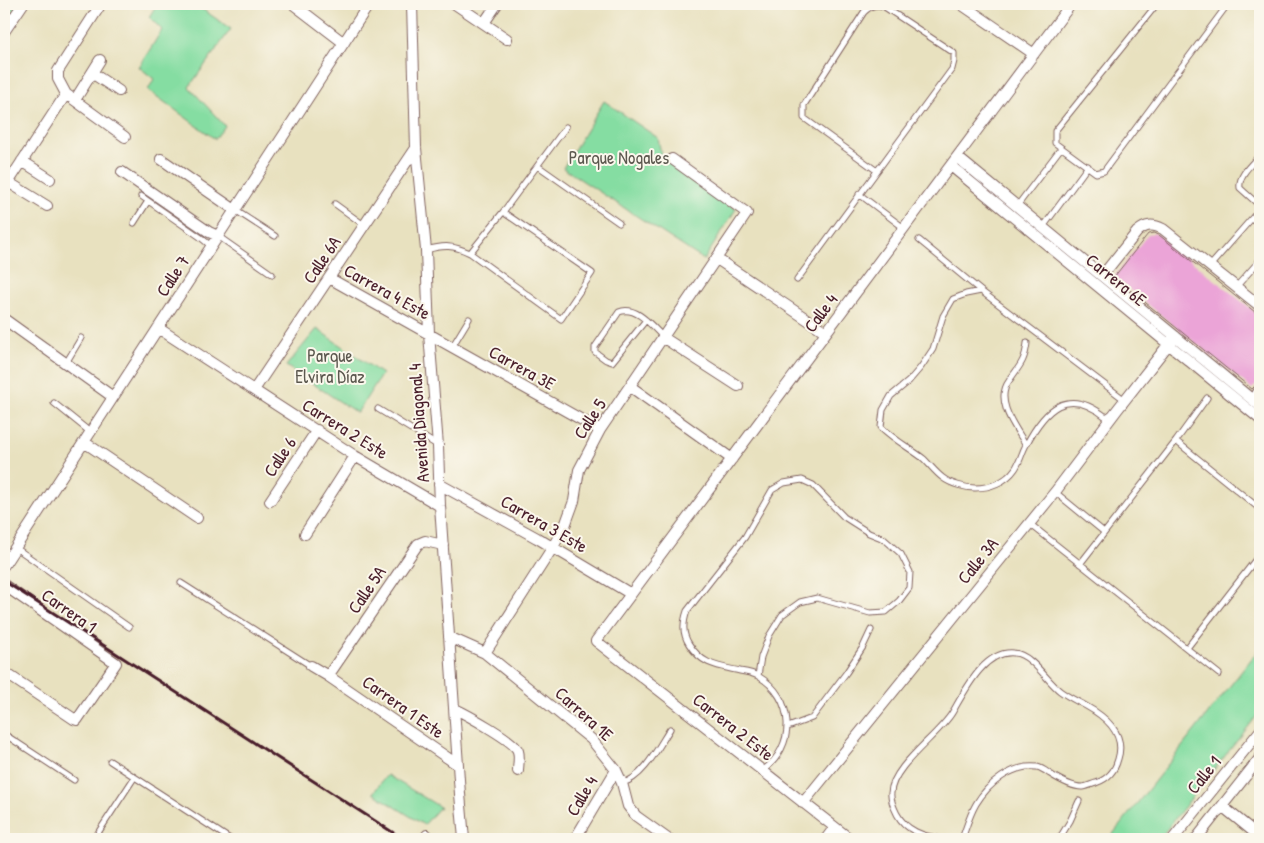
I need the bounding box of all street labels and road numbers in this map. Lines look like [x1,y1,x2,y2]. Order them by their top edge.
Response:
street label: Calle 6A [297,231,347,288]
street label: Carrera 6E [1081,247,1152,312]
street label: Calle 7 [150,250,195,301]
street label: Carrera 4 Este [340,258,435,326]
street label: Calle 4 [798,288,844,337]
street label: Carrera 3E [485,339,560,396]
street label: Avenida Diagonal 4 [402,362,435,483]
street label: Carrera 2 Este [298,392,393,465]
street label: Calle 5 [567,393,612,444]
street label: Calle 6 [257,432,302,482]
street label: Carrera 3 Este [496,489,592,559]
street label: Calle 3A [951,532,1004,589]
street label: Calle 5A [342,561,392,618]
street label: Carrera 1 [36,582,102,639]
street label: Carrera 1 Este [357,669,449,744]
street label: Carrera 1E [550,681,619,747]
street label: Carrera 2 Este [687,687,779,766]
street label: Calle 1 [1181,750,1227,799]
street label: Calle 4 [560,771,603,820]

